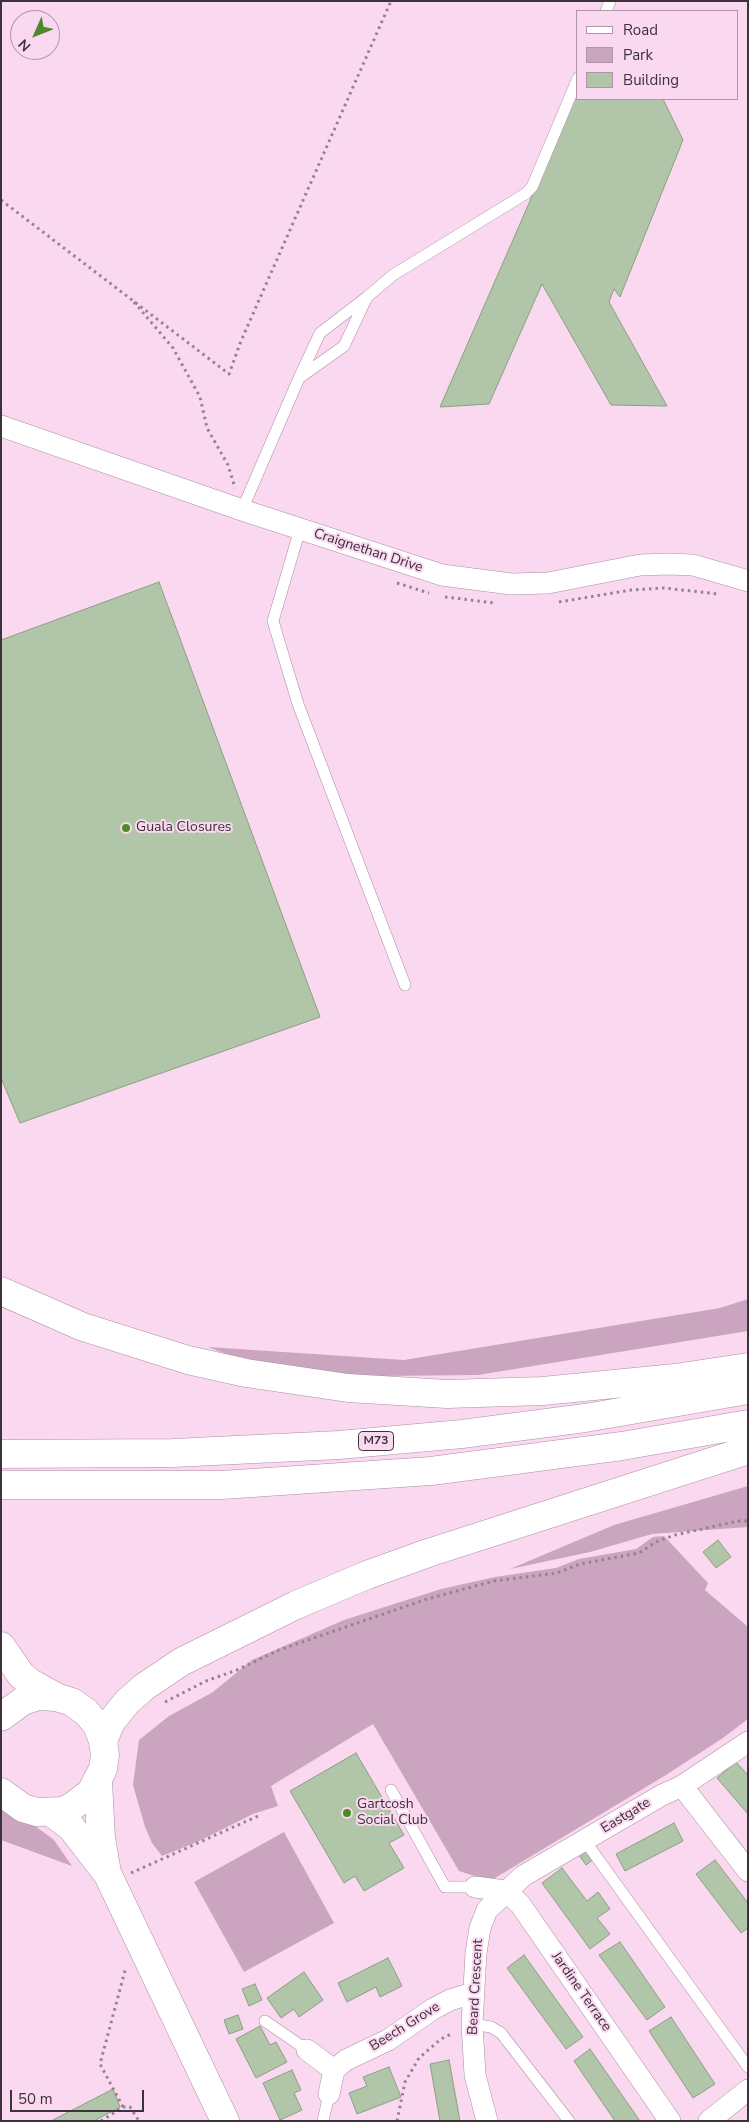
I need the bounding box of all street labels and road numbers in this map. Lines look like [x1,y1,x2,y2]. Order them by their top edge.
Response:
street label: Craignethan Drive [311,525,425,577]
road number: M73 [358,1432,394,1450]
street label: Eastgate [598,1795,654,1837]
street label: Beard Crescent [465,1939,487,2035]
street label: Jardine Terrace [547,1949,615,2035]
street label: Beech Grove [367,1999,443,2055]

